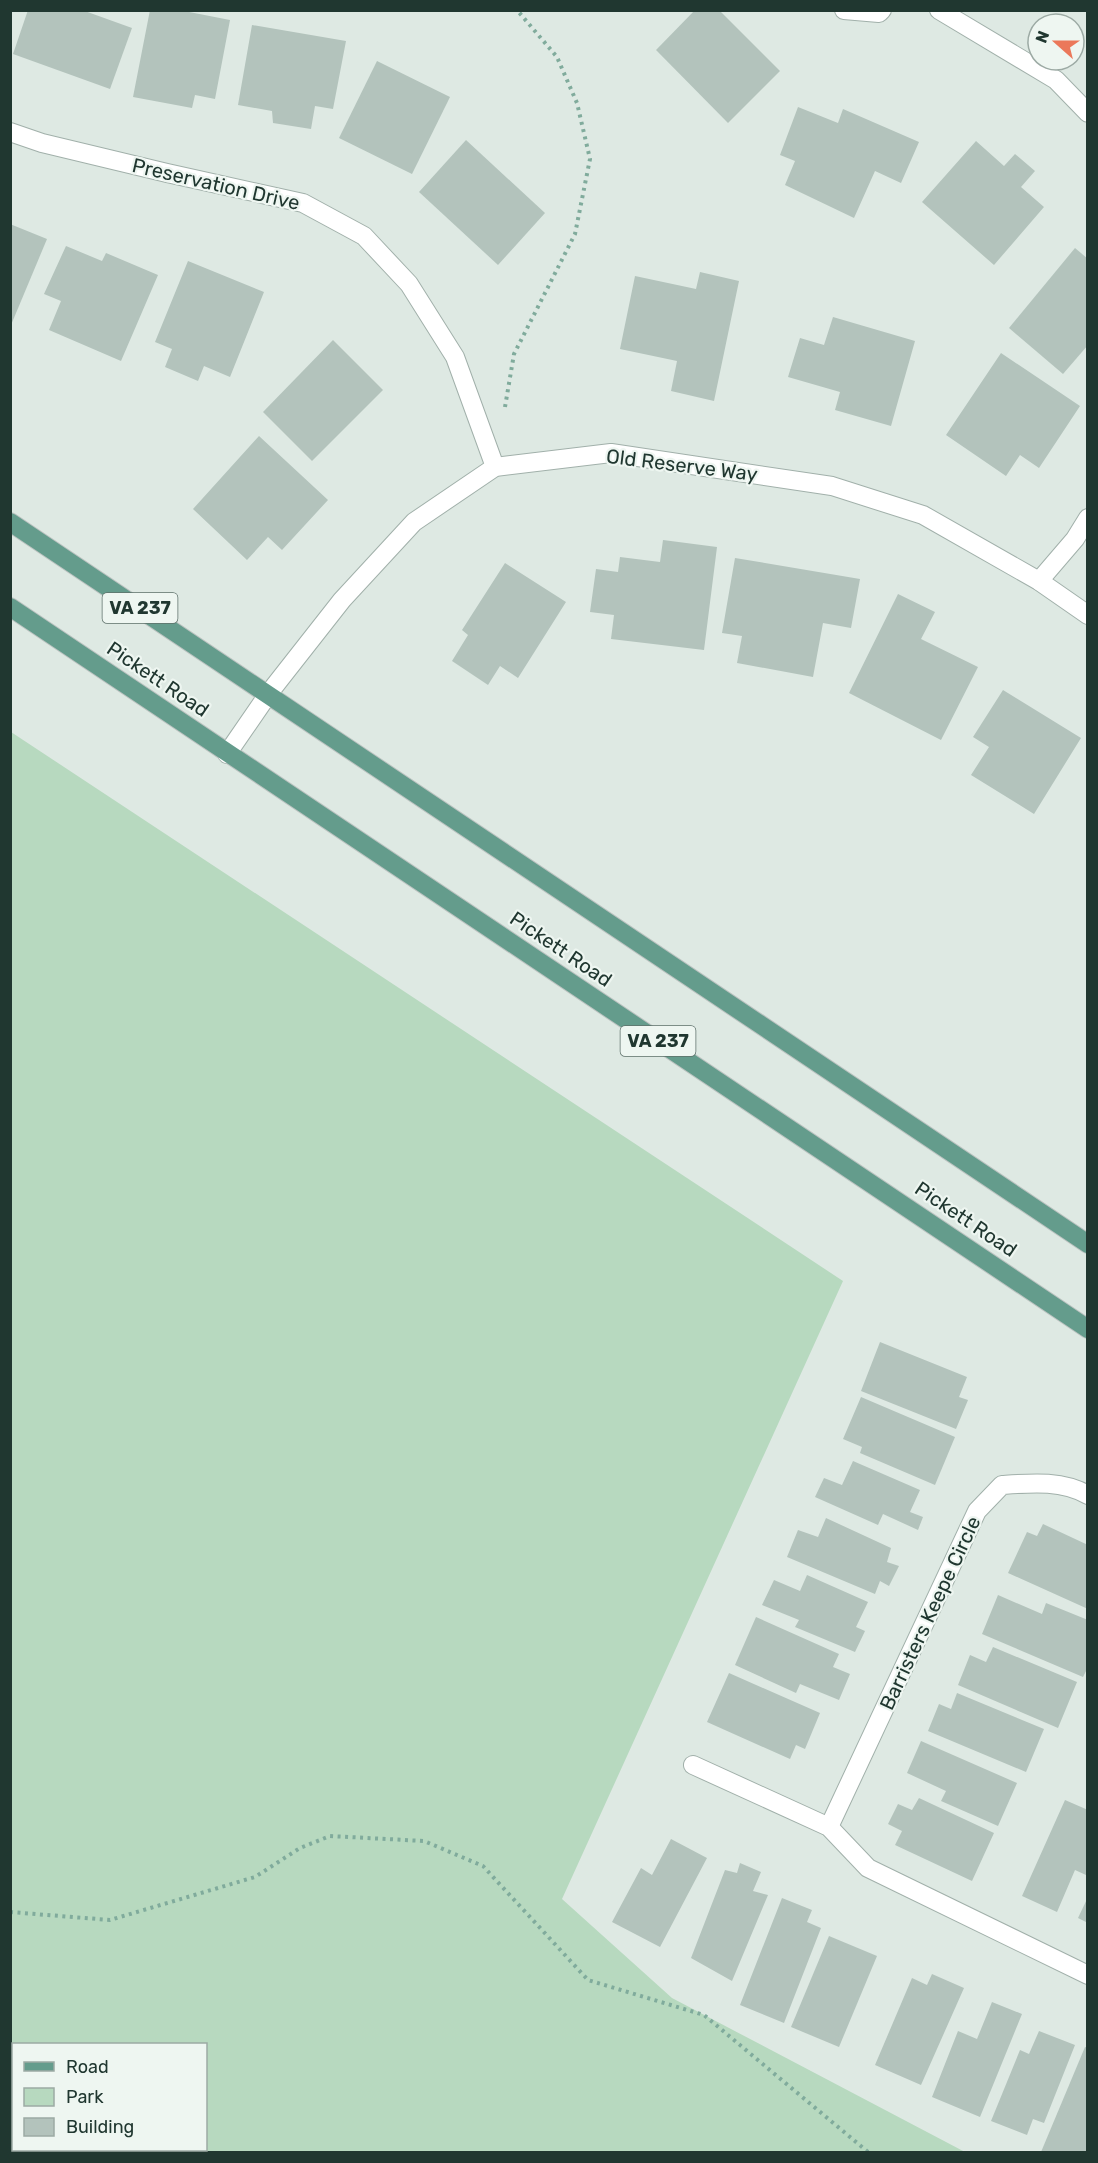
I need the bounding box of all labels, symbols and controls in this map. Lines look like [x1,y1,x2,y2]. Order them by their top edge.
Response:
north arrow [1026,12,1086,72]
text: N [1032,28,1053,46]
street label: Preservation Drive [130,153,302,215]
street label: Old Reserve Way [605,444,759,486]
road number: VA 237 [102,593,178,623]
street label: Pickett Road [103,636,213,722]
street label: Pickett Road [506,906,616,992]
road number: VA 237 [620,1026,696,1056]
street label: Pickett Road [911,1176,1021,1262]
street label: Barristers Keepe Circle [875,1512,985,1714]
legend [12,2043,207,2151]
text: Road [66,2056,109,2078]
text: Park [66,2086,104,2108]
text: Building [66,2116,134,2138]

